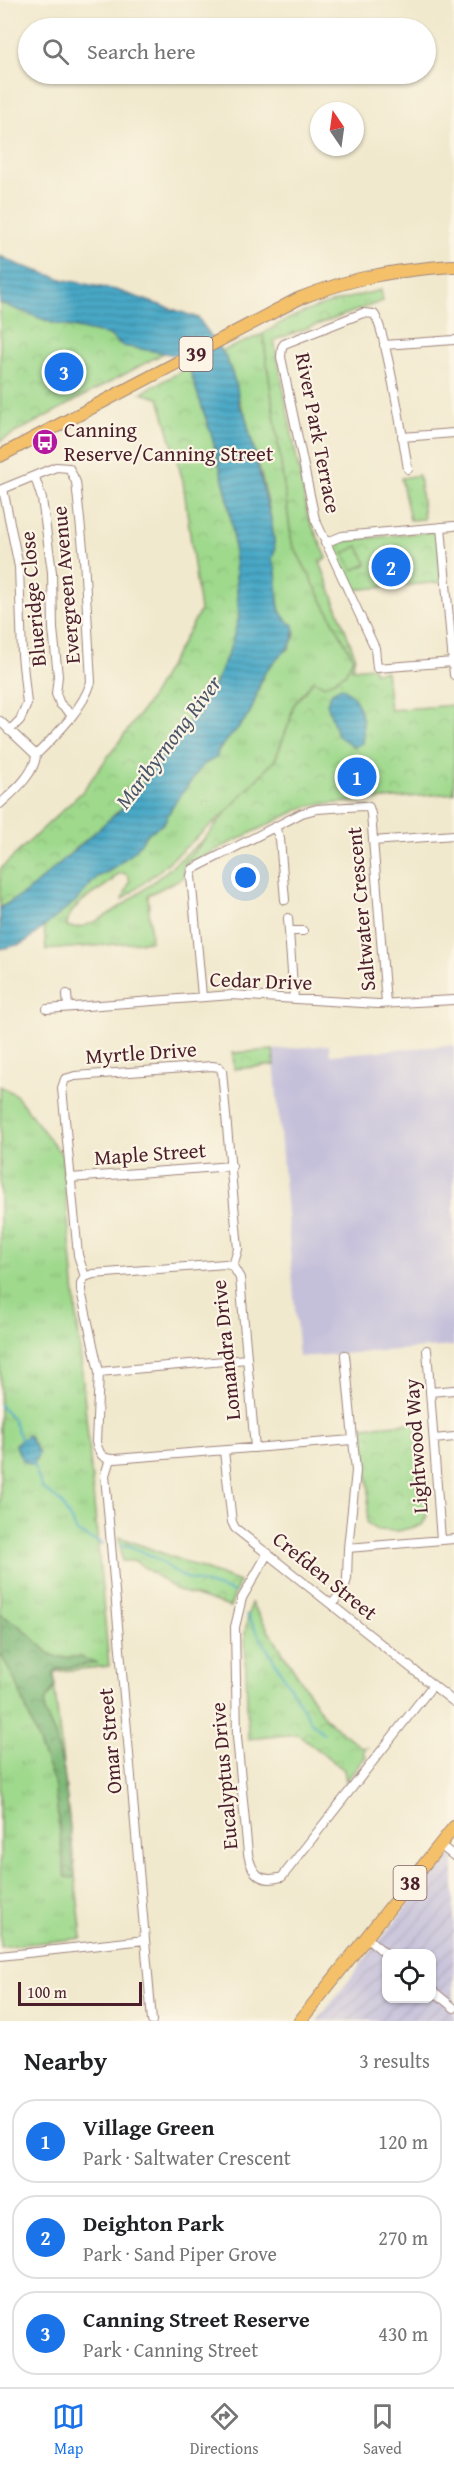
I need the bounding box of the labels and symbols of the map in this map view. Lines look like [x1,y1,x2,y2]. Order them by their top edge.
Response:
north arrow [310,102,364,156]
road number: 39 [180,337,212,371]
pin: 3 [44,350,84,394]
street label: River Park Terrace [288,350,349,516]
place label: Canning Reserve/Canning Street [64,414,274,469]
bus stop icon: Canning Reserve/Canning Street [30,427,60,457]
street label: Evergreen Avenue [43,505,88,665]
street label: Blueridge Close [11,530,54,668]
pin: 2 [372,544,410,590]
water label: Maribyrnong River [107,668,229,815]
pin: 1 [338,754,376,800]
street label: Saltwater Crescent [338,825,383,993]
your location [231,863,260,892]
street label: Cedar Drive [209,963,313,998]
street label: Myrtle Drive [84,1033,198,1072]
street label: Maple Street [93,1134,207,1173]
street label: Lomandra Drive [203,1278,248,1422]
street label: Lightwood Way [395,1377,436,1514]
street label: Crefden Street [266,1524,385,1628]
street label: Omar Street [89,1686,130,1795]
street label: Eucalyptus Drive [202,1701,245,1851]
road number: 38 [394,1866,426,1900]
scale bar [18,1979,142,2006]

